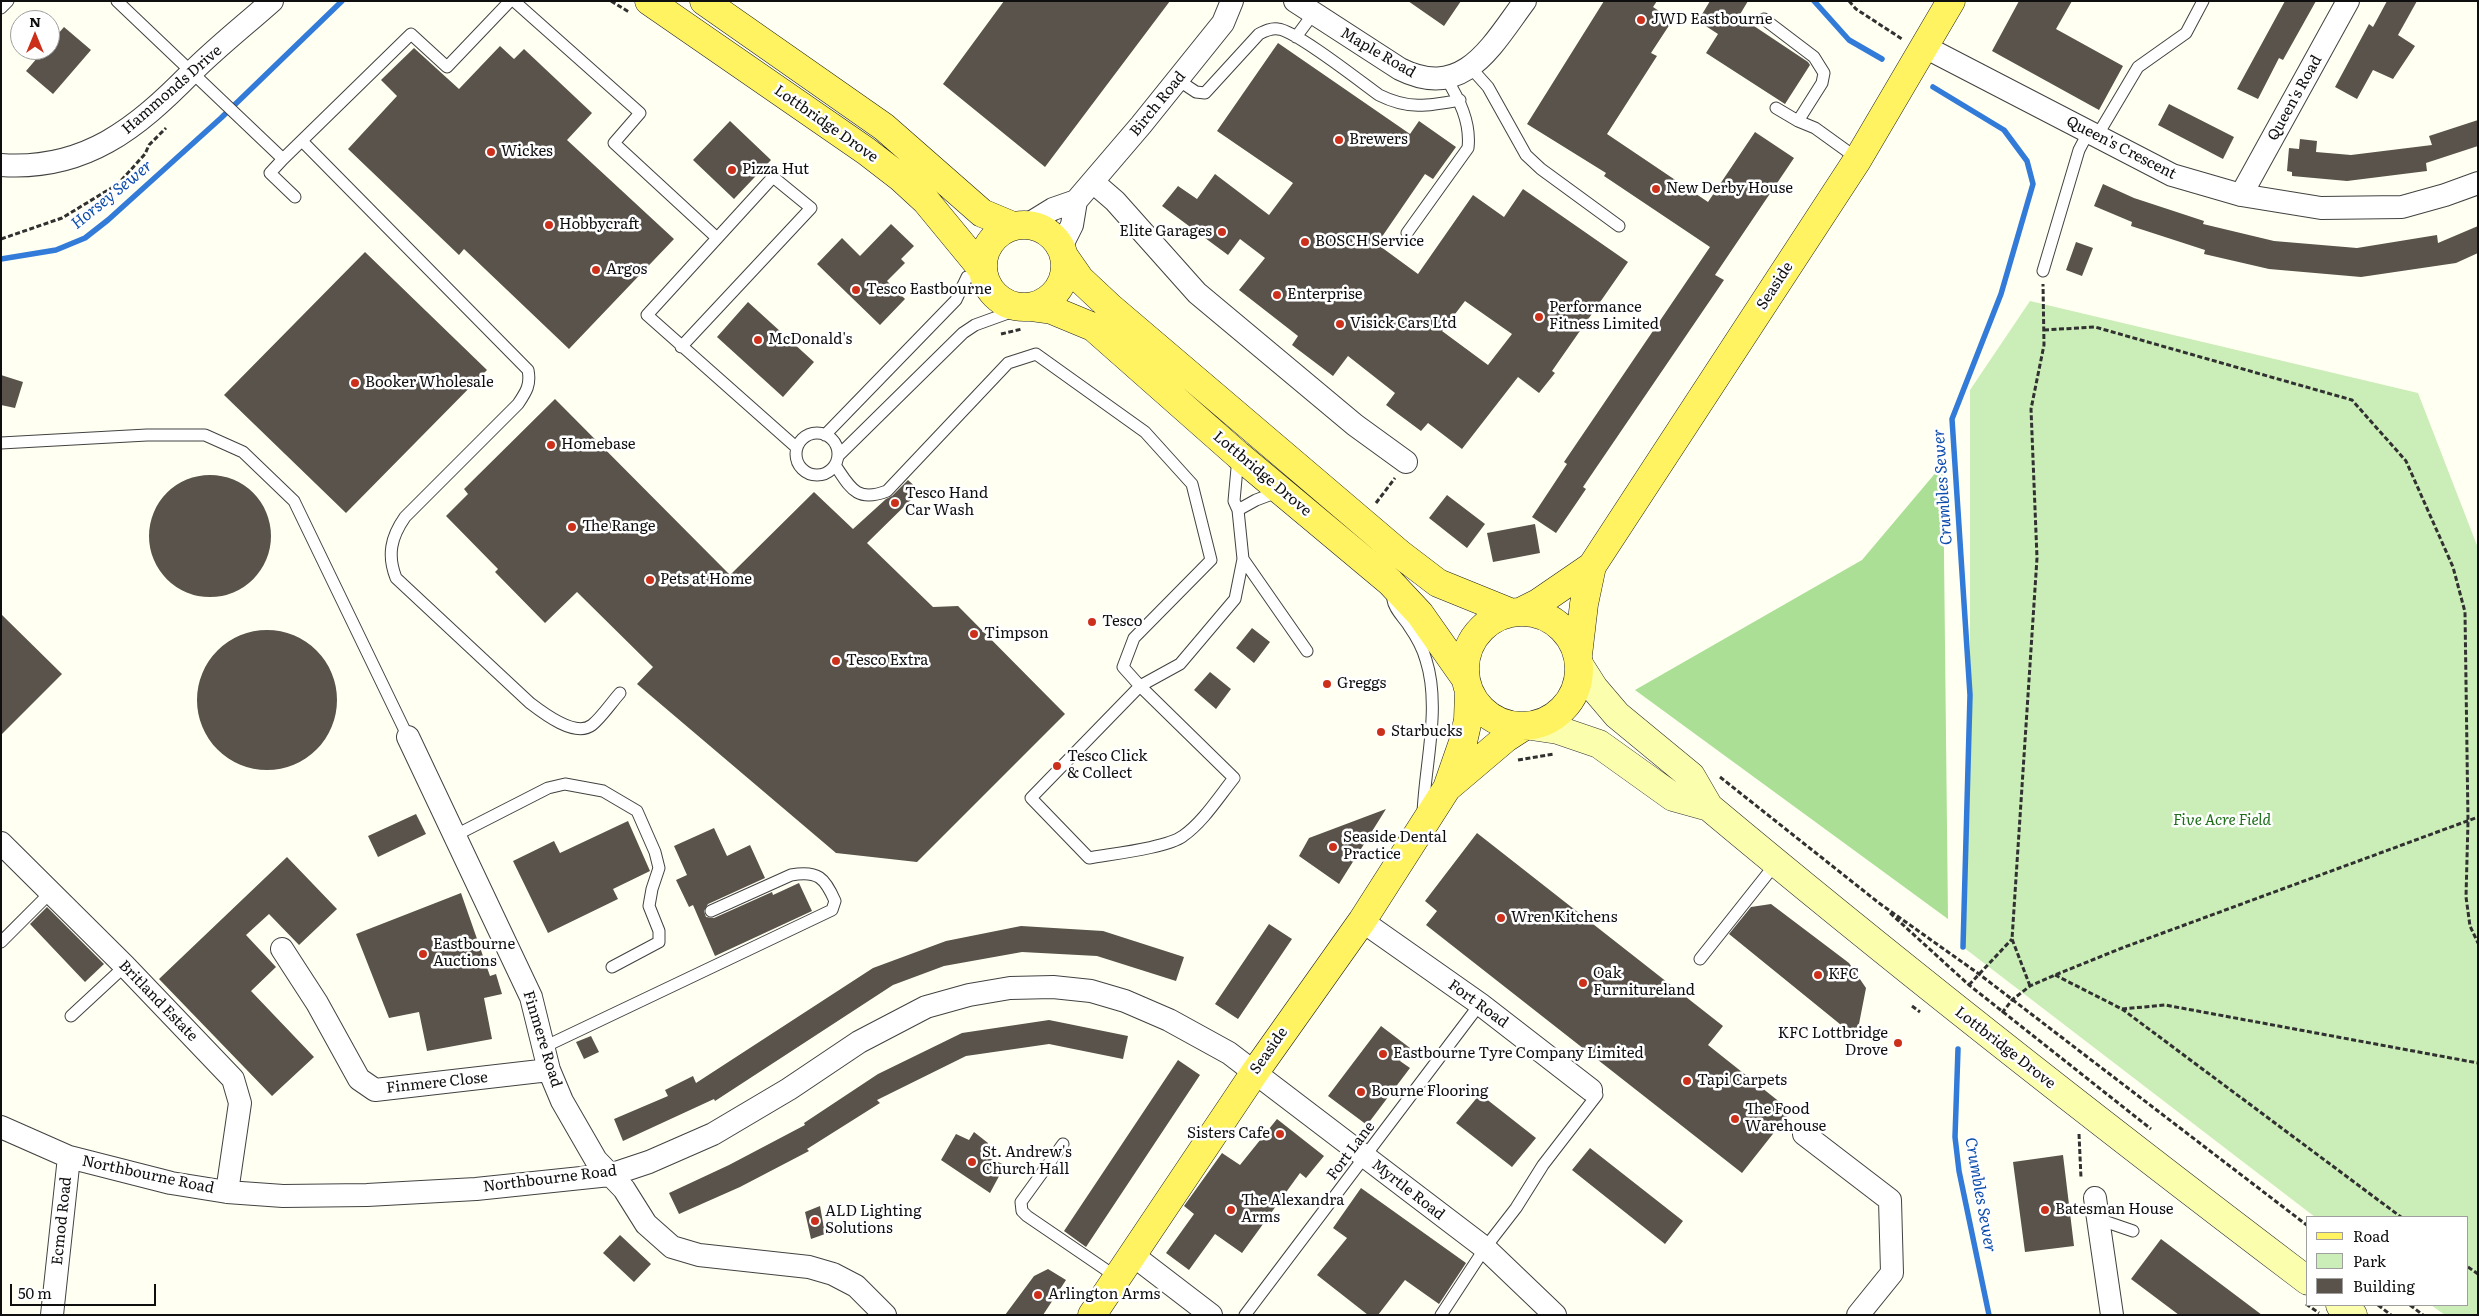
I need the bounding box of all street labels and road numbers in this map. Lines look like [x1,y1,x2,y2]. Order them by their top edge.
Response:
street label: Maple Road [1337,24,1419,82]
street label: Hammonds Drive [118,42,226,138]
street label: Queen's Road [2264,52,2326,144]
street label: Birch Road [1126,68,1190,140]
street label: Lottbridge Drove [771,81,881,167]
street label: Queen's Crescent [2063,113,2179,183]
street label: Seaside [1753,259,1797,313]
street label: Lottbridge Drove [1209,428,1315,520]
street label: Britland Estate [115,957,201,1045]
street label: Fort Road [1444,976,1512,1032]
street label: Finmere Road [519,988,565,1090]
street label: Lottbridge Drove [1951,1003,2059,1093]
street label: Seaside [1246,1024,1292,1078]
street label: Finmere Close [385,1069,489,1097]
street label: Fort Lane [1323,1118,1379,1184]
street label: Northbourne Road [80,1152,216,1198]
street label: Myrtle Road [1368,1156,1448,1224]
street label: Northbourne Road [482,1162,618,1196]
street label: Ecmod Road [48,1176,76,1266]

